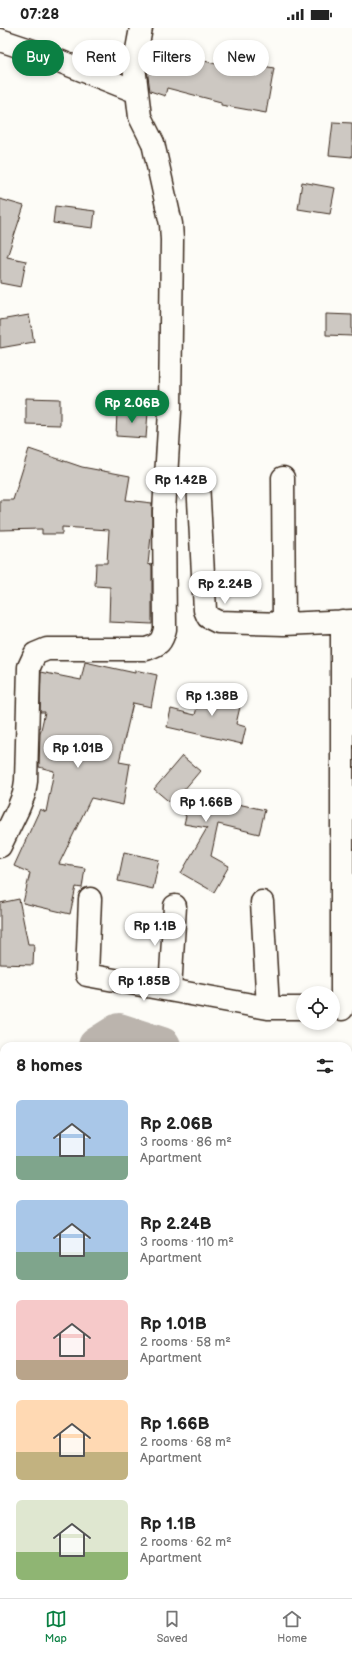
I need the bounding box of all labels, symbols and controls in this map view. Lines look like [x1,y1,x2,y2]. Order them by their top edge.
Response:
text: 07:28 [20,5,59,24]
chip: Buy [12,40,64,76]
chip: Rent [72,40,130,76]
chip: Filters [138,40,205,76]
chip: New [213,40,269,76]
pin: Rp 2.06B [91,390,173,424]
text: Rp 2.06B [104,395,160,411]
pin: Rp 1.42B [140,467,222,501]
text: Rp 1.42B [155,472,207,488]
pin: Rp 2.24B [184,571,266,605]
text: Rp 2.24B [198,576,252,592]
pin: Rp 1.38B [171,683,253,717]
text: Rp 1.38B [186,688,238,704]
pin: Rp 1.01B [37,735,119,769]
text: Rp 1.01B [53,740,103,756]
pin: Rp 1.66B [165,789,247,823]
text: Rp 1.66B [179,794,233,810]
pin: Rp 1.1B [118,913,192,947]
text: Rp 1.1B [134,918,176,934]
pin: Rp 1.85B [103,968,185,1002]
text: Rp 1.85B [118,973,170,989]
map controls [296,986,340,1030]
button: locate [296,986,340,1030]
icon: filters [314,1055,336,1077]
text: 8 homes [16,1056,82,1076]
text: Rp 2.06B [140,1114,213,1134]
icon: home [48,1116,96,1164]
text: 3 rooms · 86 m² [140,1134,232,1150]
text: Apartment [140,1150,201,1166]
text: Rp 2.24B [140,1214,211,1234]
icon: home [48,1216,96,1264]
text: 3 rooms · 110 m² [140,1234,234,1250]
text: Apartment [140,1250,201,1266]
text: Rp 1.01B [140,1314,207,1334]
icon: home [48,1316,96,1364]
text: 2 rooms · 58 m² [140,1334,231,1350]
text: Apartment [140,1350,201,1366]
text: Rp 1.66B [140,1414,209,1434]
icon: home [48,1416,96,1464]
text: 2 rooms · 68 m² [140,1434,231,1450]
text: Apartment [140,1450,201,1466]
text: Rp 1.1B [140,1514,196,1534]
icon: home [48,1516,96,1564]
text: 2 rooms · 62 m² [140,1534,232,1550]
text: Apartment [140,1550,201,1566]
tab: Map [45,1608,67,1645]
tab: Saved [157,1608,188,1645]
tab: Home [277,1608,307,1645]

